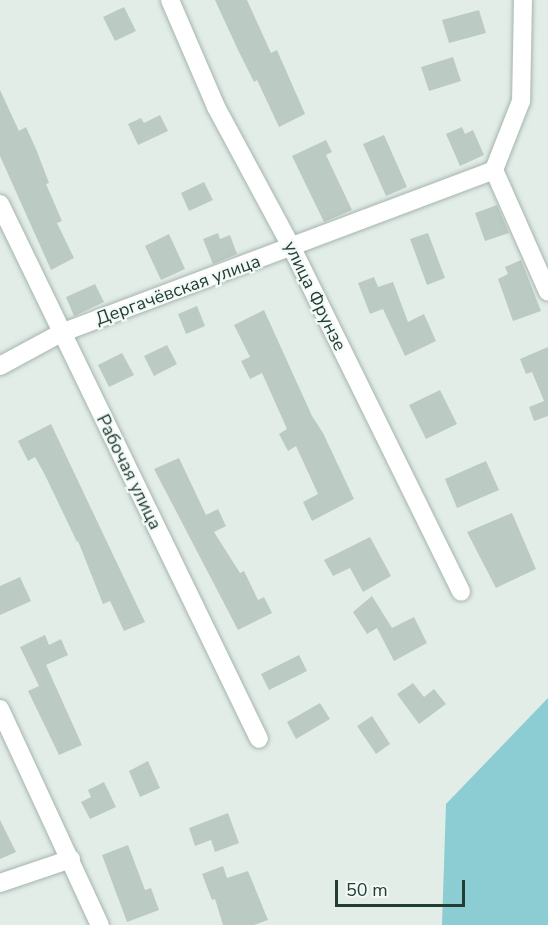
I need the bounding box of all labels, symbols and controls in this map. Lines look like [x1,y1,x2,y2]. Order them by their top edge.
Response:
street label: улица Фрунзе [279,238,351,354]
street label: Дергачёвская улица [93,250,263,330]
street label: Рабочая улица [92,411,166,533]
scale bar [338,868,468,906]
text: 50 m [346,878,388,902]

